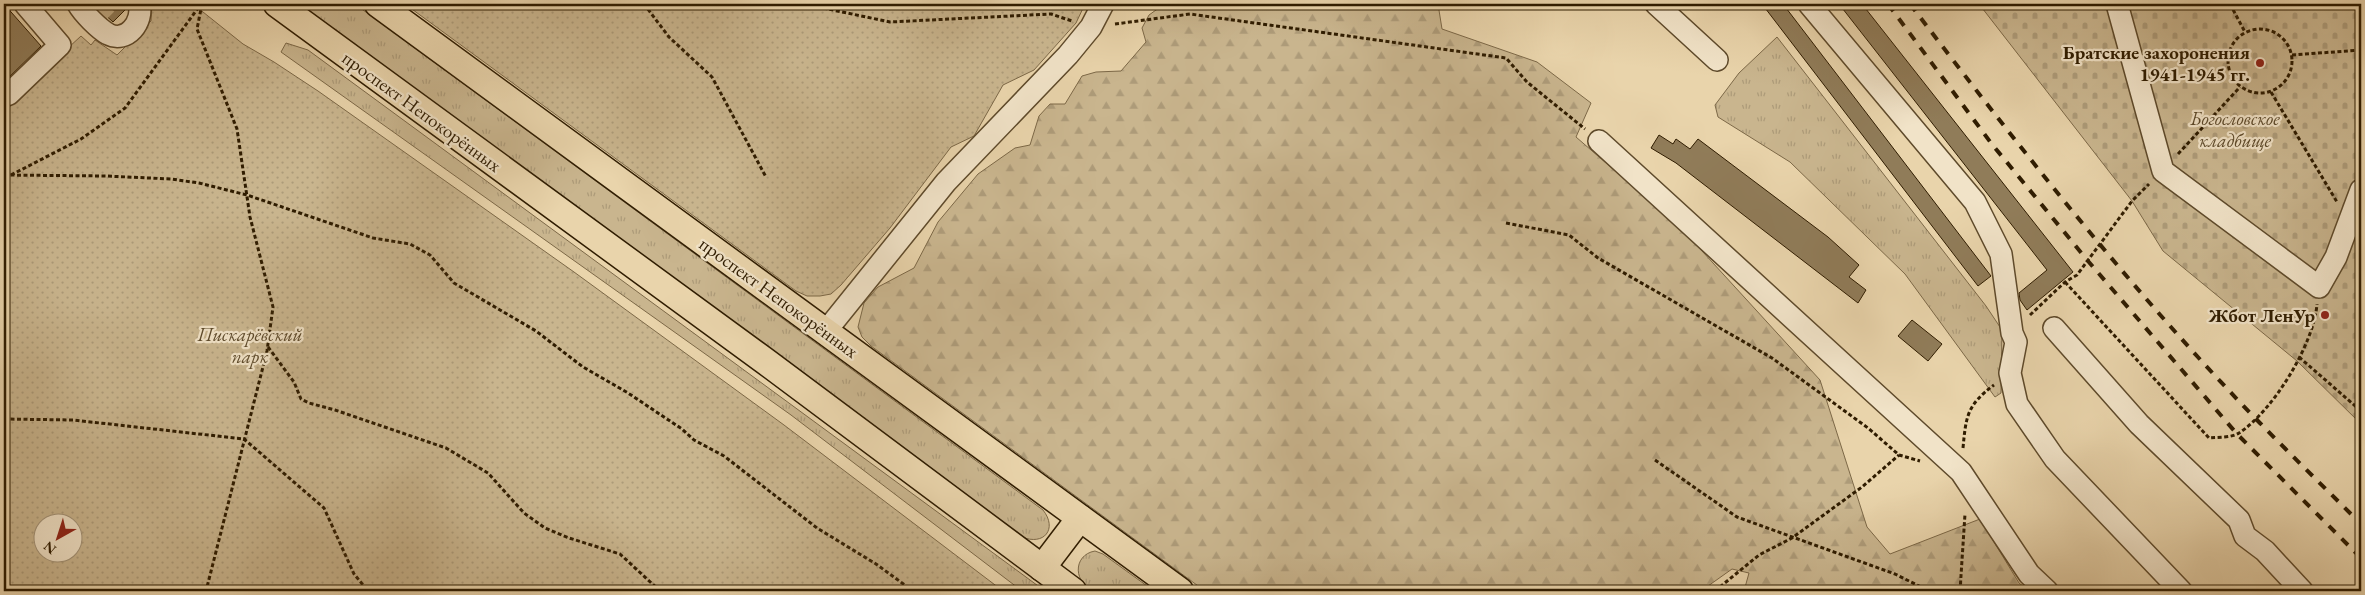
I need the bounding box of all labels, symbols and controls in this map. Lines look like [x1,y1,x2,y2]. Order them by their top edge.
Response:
place label: Братские захоронения 1941-1945 гг. [2063,40,2250,87]
street label: проспект Непокорённых [337,45,507,178]
marker: Братские захоронения 1941-1945 гг. [2254,57,2266,69]
park label: Богословское кладбище [2189,106,2280,153]
street label: проспект Непокорённых [694,231,864,364]
place label: Жбот ЛенУр [2208,303,2316,328]
marker: Жбот ЛенУр [2319,309,2331,321]
park label: Пискарёвский парк [196,322,303,369]
north arrow [32,512,82,562]
text: N [39,537,60,559]

